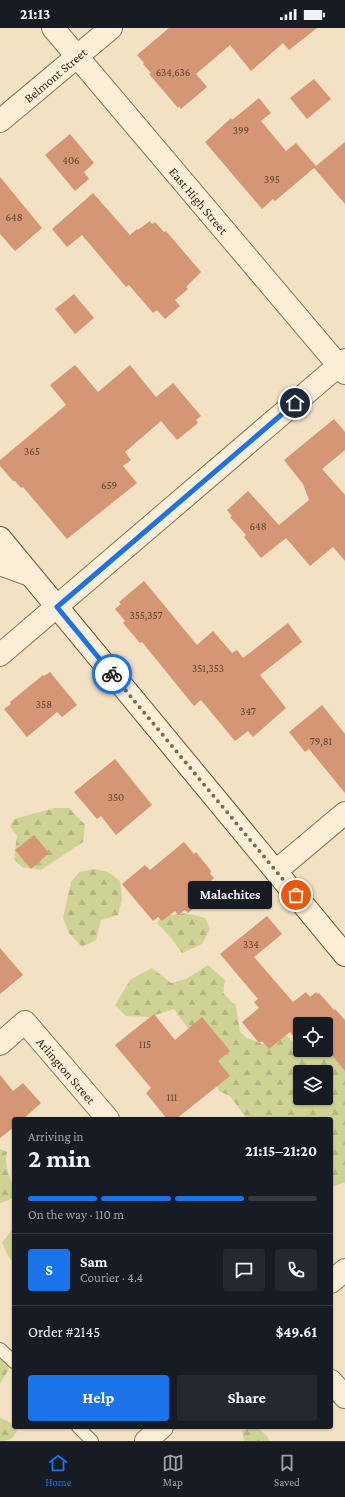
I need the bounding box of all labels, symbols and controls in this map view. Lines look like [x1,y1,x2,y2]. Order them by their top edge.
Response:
text: 21:13 [20,6,50,22]
street label: Belmont Street [21,44,91,106]
house number: 634,636 [156,66,190,79]
house number: 399 [233,124,249,136]
house number: 406 [62,154,80,166]
street label: East High Street [166,164,232,238]
house number: 395 [264,173,280,185]
house number: 648 [5,211,23,223]
pin [278,386,312,420]
icon: home [284,392,306,414]
house number: 365 [24,445,40,457]
house number: 659 [101,479,117,491]
house number: 648 [249,520,267,532]
house number: 355,357 [129,609,163,622]
courier [92,654,132,694]
house number: 351,353 [192,662,224,675]
icon: bike [101,663,123,685]
house number: 358 [36,698,52,710]
house number: 347 [240,705,256,717]
house number: 79,81 [310,735,333,748]
house number: 350 [108,791,124,803]
pin [279,878,313,912]
callout: Malachites [188,881,272,909]
icon: bag [285,884,307,906]
text: Malachites [200,887,260,902]
house number: 334 [243,938,259,950]
map controls [293,1017,333,1105]
button: locate [293,1017,333,1057]
street label: Arlington Street [33,1034,99,1108]
house number: 115 [139,1038,151,1050]
button: layers [293,1065,333,1105]
house number: 111 [167,1091,178,1103]
text: Arriving in [28,1129,84,1144]
text: 21:15–21:20 [245,1143,317,1159]
text: 2 min [28,1144,91,1173]
text: On the way · 110 m [28,1207,124,1222]
button: chat [223,1249,265,1291]
button: phone [275,1249,317,1291]
text: Sam [80,1254,108,1270]
text: S [45,1262,53,1278]
text: Courier · 4.4 [80,1270,143,1285]
text: Order #2145 [28,1324,100,1340]
text: $49.61 [276,1324,317,1340]
button: Help [28,1375,169,1421]
button: Share [177,1375,317,1421]
tab: Home [45,1452,72,1488]
tab: Map [162,1452,184,1488]
tab: Saved [274,1452,300,1488]

